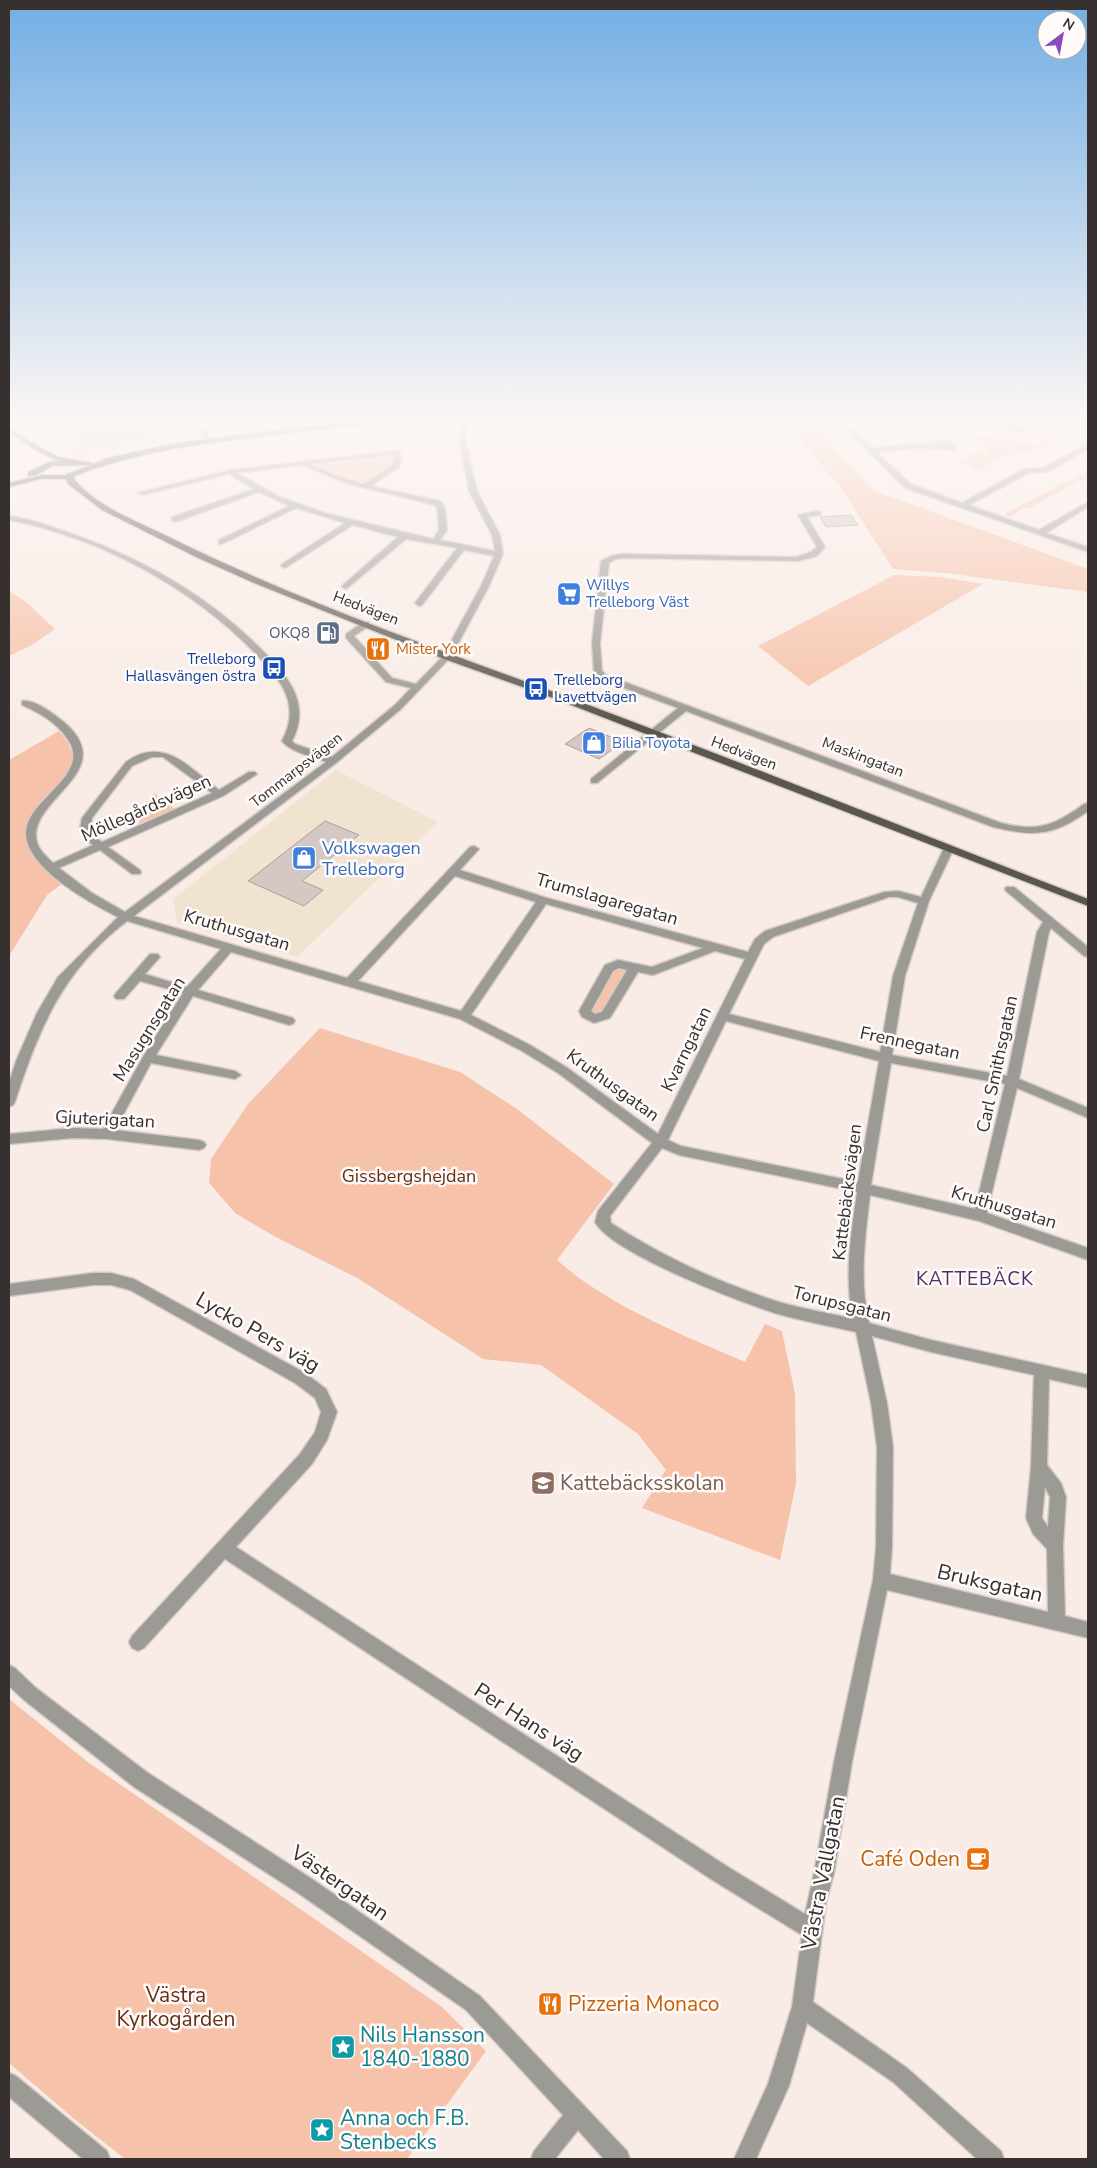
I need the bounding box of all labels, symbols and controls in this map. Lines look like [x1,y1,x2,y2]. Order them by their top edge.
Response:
north arrow [1037,10,1087,60]
text: N [1059,14,1078,35]
place label: Willys Trelleborg Väst [586,575,689,612]
supermarket icon: Willys Trelleborg Väst [556,581,582,607]
street label: Hedvägen [330,586,402,630]
fuel station icon: OKQ8 [315,620,341,646]
place label: OKQ8 [269,623,310,643]
restaurant icon: Mister York [365,636,391,662]
place label: Mister York [396,639,471,659]
place label: Trelleborg Hallasvängen östra [126,649,256,686]
bus stop icon: Trelleborg Hallasvängen östra [261,655,287,681]
place label: Trelleborg Lavettvägen [554,670,637,707]
bus stop icon: Trelleborg Lavettvägen [523,676,549,702]
street label: Tommarpsvägen [246,728,346,812]
shop icon: Bilia Toyota [581,730,607,756]
street label: Hedvägen [708,731,780,775]
street label: Maskingatan [819,732,907,782]
place label: Bilia Toyota [612,733,691,753]
street label: Möllegårdsvägen [77,769,215,847]
place label: Volkswagen Trelleborg [321,836,421,881]
shop icon: Volkswagen Trelleborg [291,845,317,871]
street label: Trumslagaregatan [533,867,681,931]
street label: Kruthusgatan [181,903,293,957]
street label: Masugnsgatan [107,972,191,1086]
street label: Carl Smithsgatan [971,993,1023,1135]
street label: Kvarngatan [655,1002,717,1096]
street label: Frennegatan [858,1021,962,1065]
street label: Kruthusgatan [562,1043,664,1127]
street label: Gjuterigatan [54,1104,156,1134]
street label: Kattebäcksvägen [827,1122,867,1262]
park label: Gissbergshejdan [342,1164,476,1188]
street label: Kruthusgatan [948,1180,1060,1234]
district label: KATTEBÄCK [916,1266,1034,1292]
street label: Torupsgatan [790,1280,894,1328]
street label: Lycko Pers väg [191,1285,325,1379]
place label: Kattebäcksskolan [560,1469,725,1497]
school or university icon: Kattebäcksskolan [530,1470,556,1496]
street label: Bruksgatan [934,1557,1046,1609]
street label: Per Hans väg [469,1676,589,1768]
street label: Västra Vallgatan [794,1794,852,1953]
street label: Västergatan [284,1838,395,1927]
place label: Café Oden [860,1845,960,1873]
cafe icon: Café Oden [965,1846,991,1872]
park label: Västra Kyrkogården [117,1981,235,2033]
place label: Pizzeria Monaco [568,1990,719,2018]
restaurant icon: Pizzeria Monaco [537,1991,563,2017]
place label: Nils Hansson 1840-1880 [360,2021,485,2073]
place icon: Nils Hansson 1840-1880 [330,2034,356,2060]
place label: Anna och F.B. Stenbecks [340,2104,469,2156]
place icon: Anna och F.B. Stenbecks [309,2117,335,2143]

